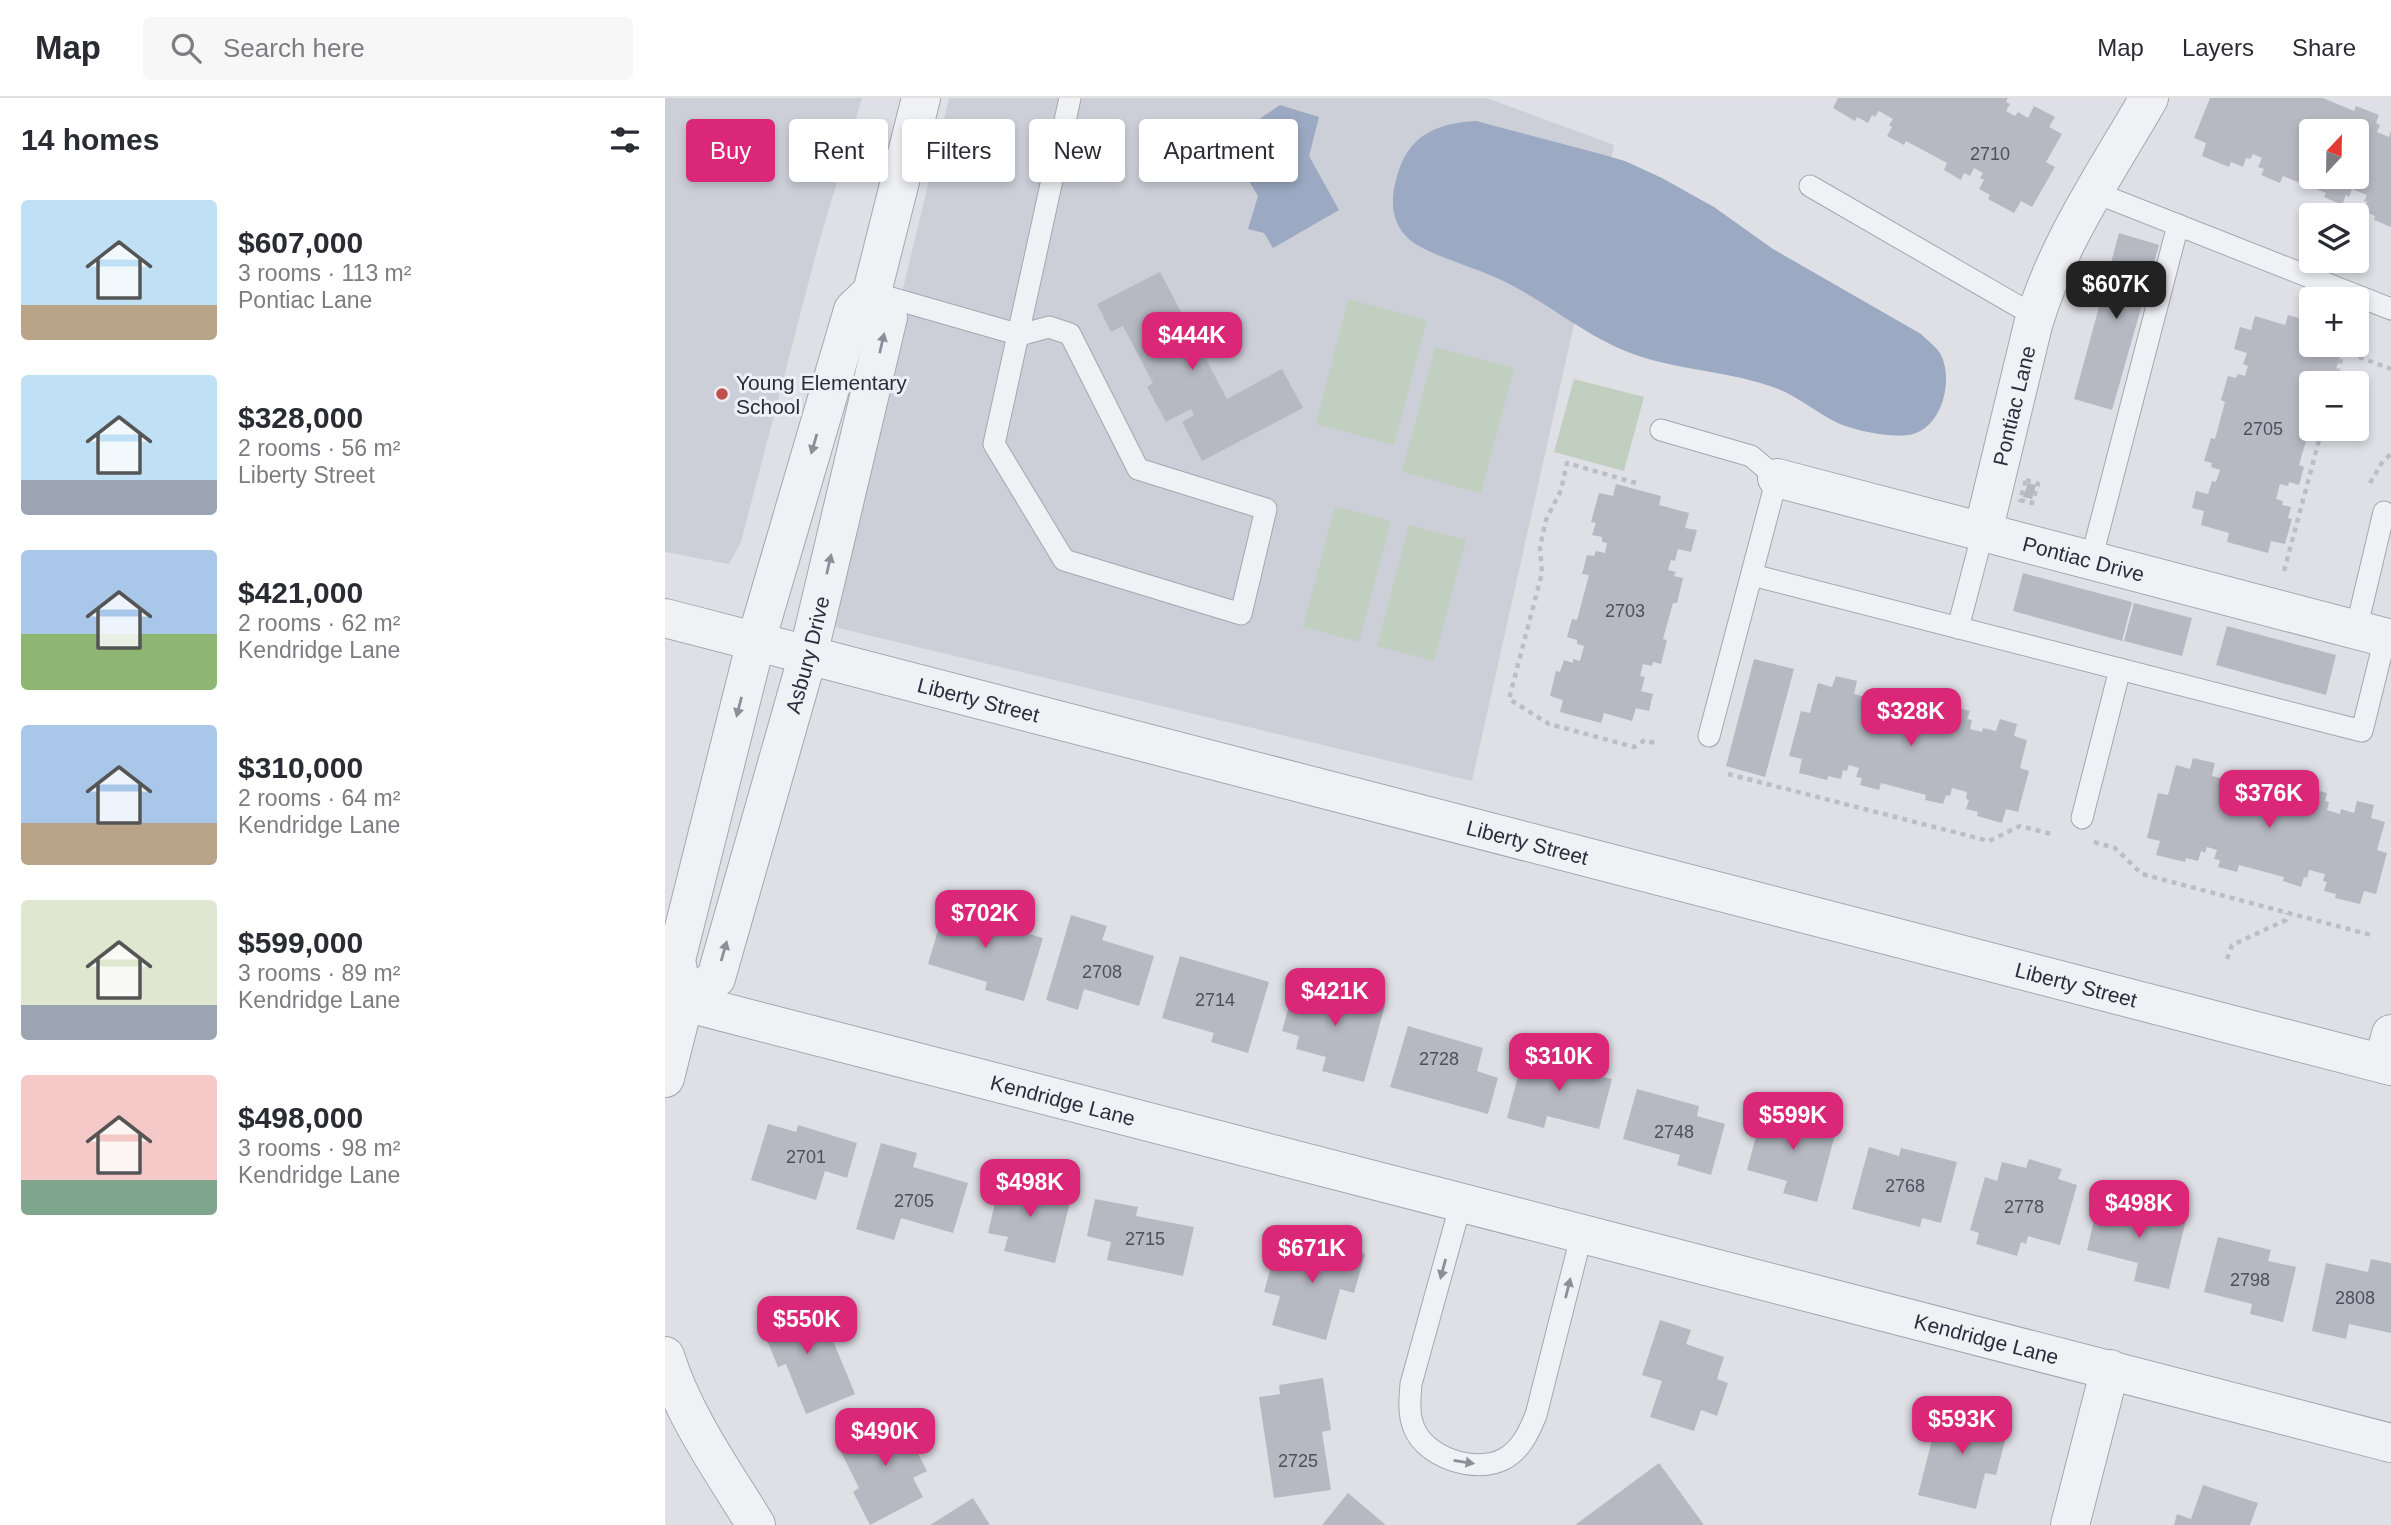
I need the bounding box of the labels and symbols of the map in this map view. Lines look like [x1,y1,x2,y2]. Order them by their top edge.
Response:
north arrow [2299,119,2369,189]
house number: 2710 [1970,144,2010,164]
pin: $607K [2067,262,2165,321]
pin: $444K [1143,313,1241,372]
one-way arrow [876,332,887,354]
street label: Pontiac Lane [1988,343,2039,468]
place label: Young Elementary School [736,371,907,418]
marker: Young Elementary School [714,386,730,402]
house number: 2705 [2243,419,2283,439]
one-way arrow [808,434,818,455]
street label: Pontiac Drive [2020,531,2147,585]
one-way arrow [824,553,835,575]
street label: Asbury Drive [781,594,833,716]
house number: 2703 [1605,601,1645,621]
street label: Liberty Street [915,673,1042,726]
pin: $328K [1862,688,1960,748]
one-way arrow [733,697,744,719]
pin: $376K [2220,770,2318,830]
street label: Liberty Street [1464,815,1591,869]
pin: $702K [936,890,1034,950]
one-way arrow [719,940,729,961]
street label: Liberty Street [2013,957,2140,1011]
house number: 2708 [1082,962,1122,982]
pin: $421K [1286,968,1384,1028]
house number: 2714 [1195,990,1235,1010]
pin: $310K [1510,1034,1608,1093]
house number: 2728 [1419,1049,1459,1069]
street label: Kendridge Lane [988,1070,1138,1130]
pin: $599K [1744,1093,1842,1152]
house number: 2748 [1654,1122,1694,1142]
house number: 2701 [786,1147,826,1167]
pin: $498K [981,1160,1079,1219]
house number: 2768 [1885,1176,1925,1196]
pin: $498K [2090,1180,2188,1240]
house number: 2705 [894,1191,934,1211]
house number: 2778 [2004,1197,2044,1217]
pin: $671K [1263,1226,1361,1285]
house number: 2715 [1125,1229,1165,1249]
one-way arrow [1437,1258,1448,1280]
house number: 2798 [2230,1270,2270,1290]
one-way arrow [1563,1277,1574,1299]
house number: 2808 [2335,1288,2375,1308]
pin: $550K [758,1296,856,1356]
street label: Kendridge Lane [1912,1309,2061,1368]
pin: $593K [1913,1396,2011,1456]
pin: $490K [836,1408,934,1468]
house number: 2725 [1278,1451,1318,1471]
one-way arrow [1453,1457,1475,1468]

